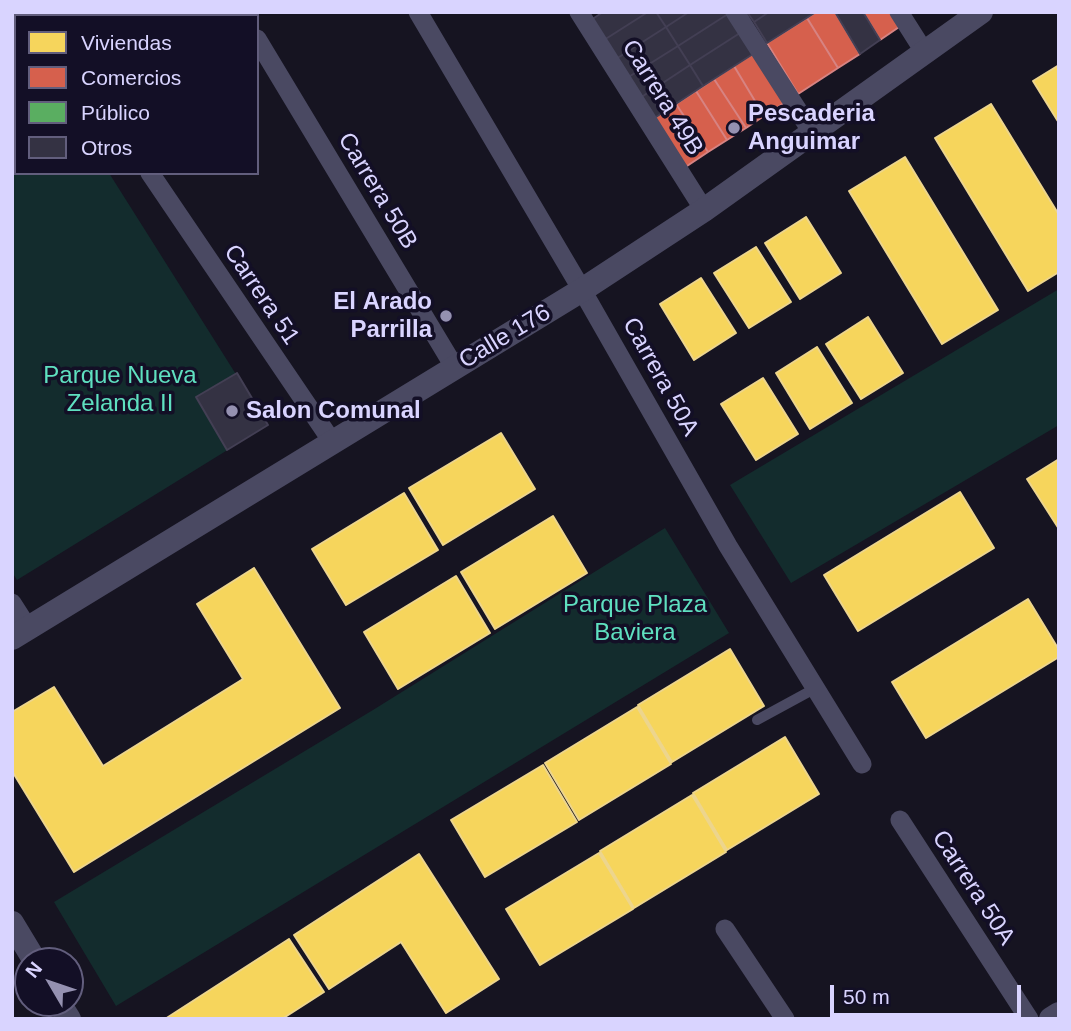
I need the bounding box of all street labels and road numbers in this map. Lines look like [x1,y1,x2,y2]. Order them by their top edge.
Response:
street label: Carrera 49B [615,35,709,161]
street label: Carrera 50B [331,128,423,254]
street label: Carrera 51 [217,239,305,351]
street label: Calle 176 [454,299,556,375]
street label: Carrera 50A [616,313,704,441]
street label: Carrera 50A [925,825,1021,951]

